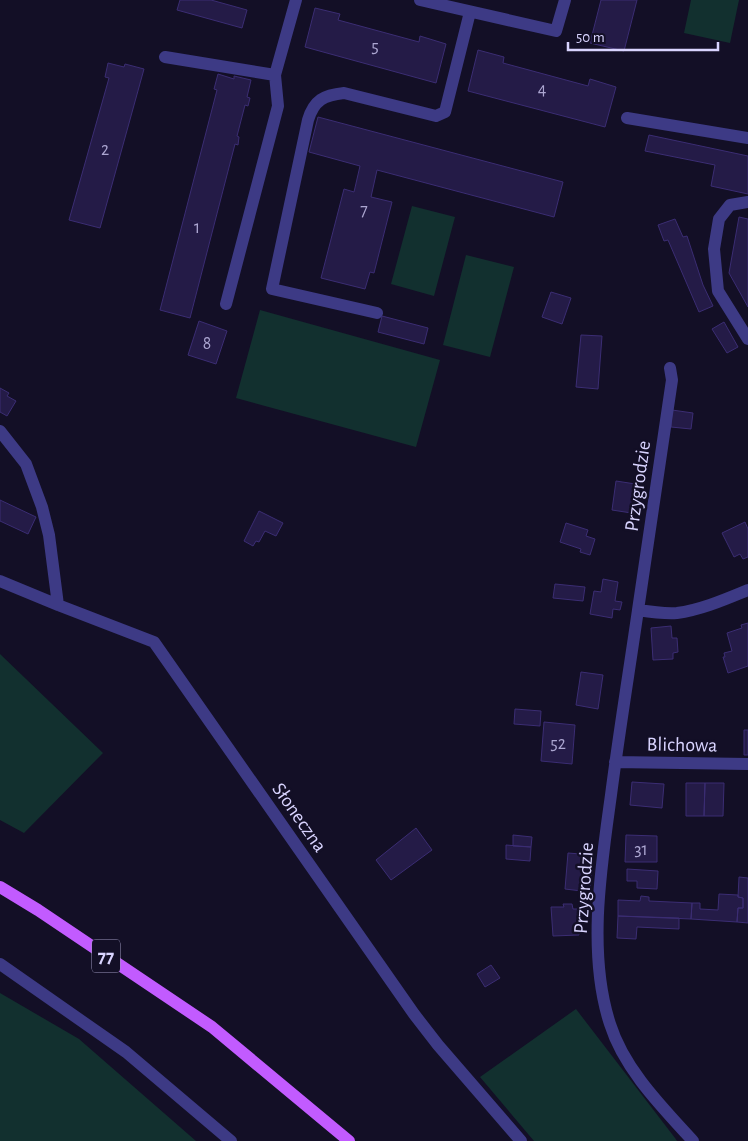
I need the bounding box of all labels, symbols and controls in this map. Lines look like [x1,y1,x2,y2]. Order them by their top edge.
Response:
scale bar [568,20,718,52]
text: 50 m [576,30,605,45]
house number: 5 [371,38,379,56]
house number: 4 [538,81,547,99]
house number: 2 [101,141,109,159]
house number: 7 [360,202,368,220]
house number: 1 [194,219,200,237]
house number: 8 [203,335,211,353]
street label: Przygrodzie [622,439,654,533]
street label: Blichowa [647,734,717,756]
house number: 52 [550,735,566,753]
street label: Słoneczna [268,779,330,856]
house number: 31 [634,841,648,859]
street label: Przygrodzie [571,842,597,934]
road number: 77 [92,939,120,972]

